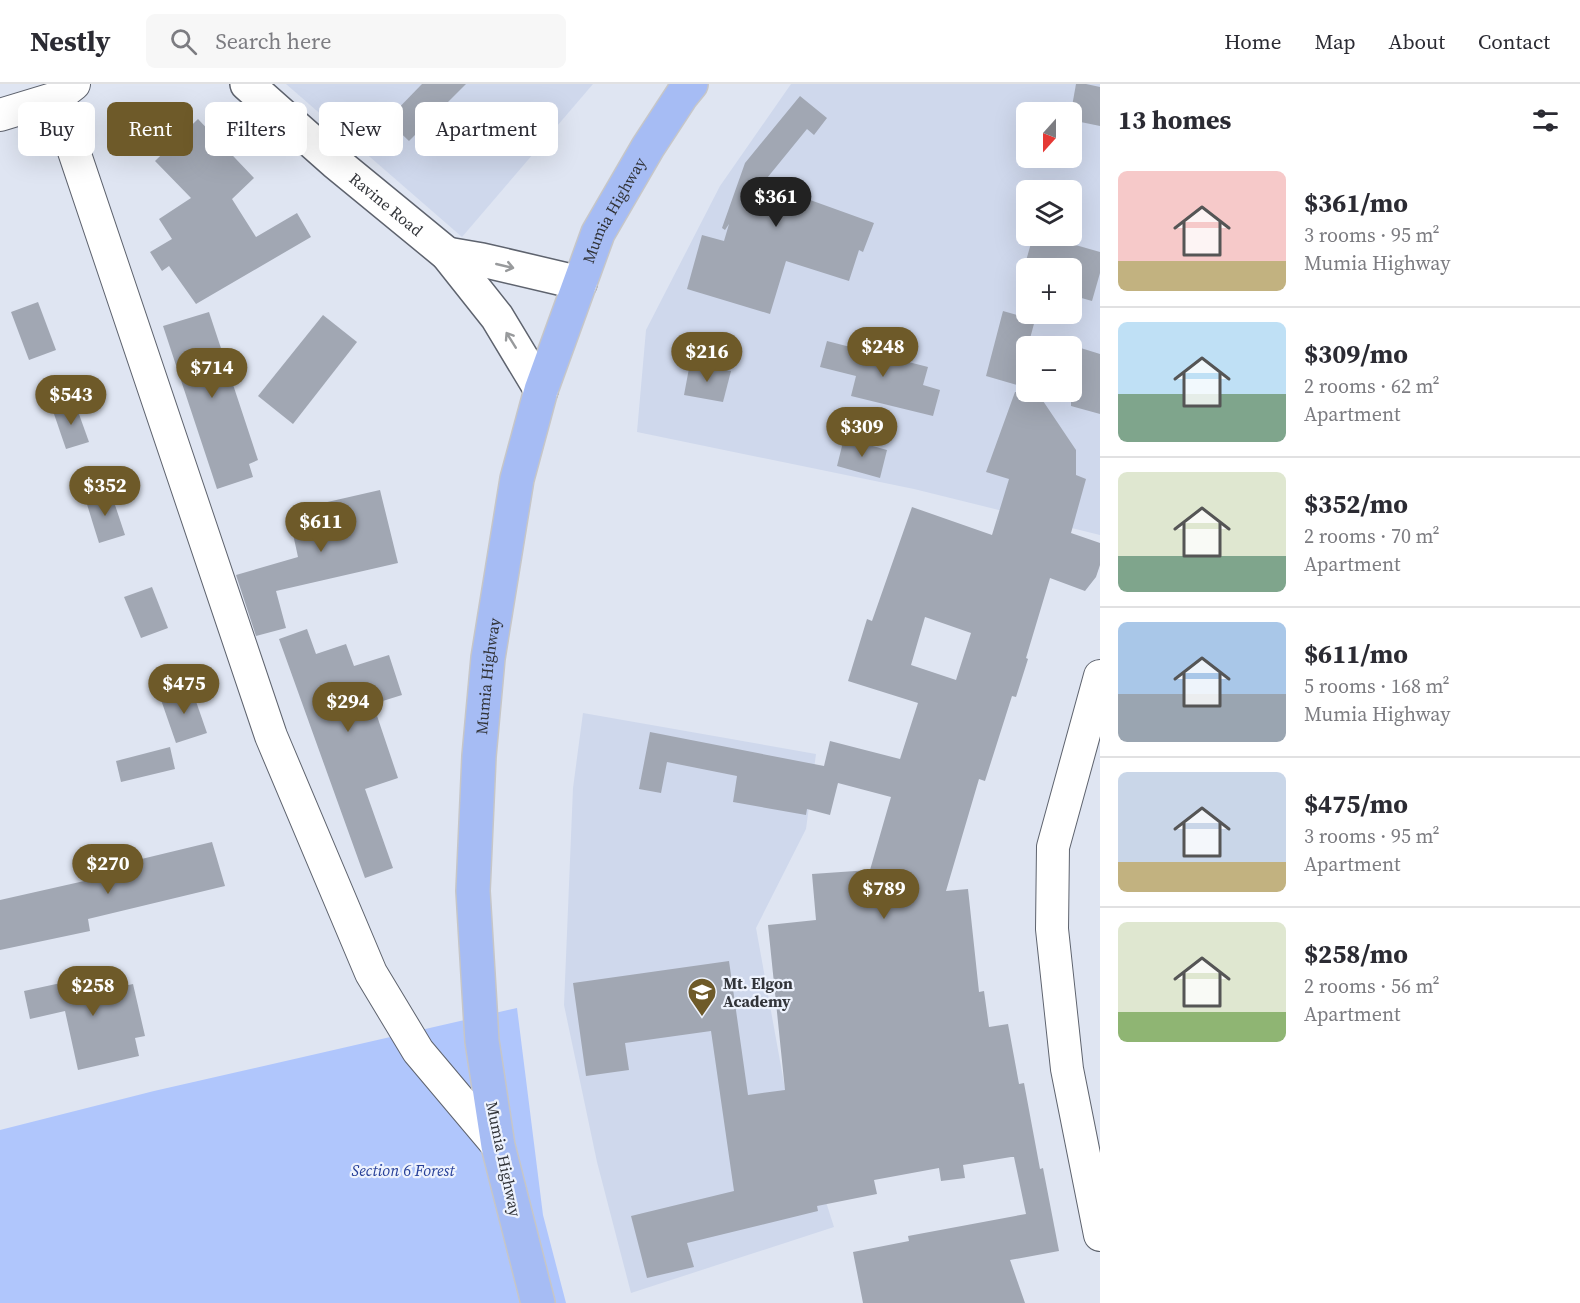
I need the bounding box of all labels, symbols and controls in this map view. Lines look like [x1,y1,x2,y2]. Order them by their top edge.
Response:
search box [146,14,566,68]
text: Nestly [30,22,110,60]
icon: search [167,25,200,58]
text: Search here [215,26,331,56]
text: Home [1224,27,1282,56]
text: Map [1315,27,1356,56]
text: About [1389,27,1445,56]
text: Contact [1478,27,1550,56]
chip: Buy [18,102,95,156]
chip: Rent [107,102,193,156]
chip: Filters [205,102,307,156]
chip: New [319,102,403,156]
chip: Apartment [415,102,558,156]
north arrow [1016,102,1082,168]
map controls [1016,102,1082,402]
text: 13 homes [1118,102,1231,138]
icon: filters [1529,104,1562,137]
street label: Mumia Highway [577,152,651,266]
street label: Ravine Road [345,167,428,241]
pin: $361 [740,177,812,228]
button: layers [1016,180,1082,246]
text: $361 [754,182,798,210]
text: $361/mo [1304,185,1408,221]
icon: home [1166,195,1238,267]
text: 3 rooms · 95 m² [1304,221,1440,249]
text: Mumia Highway [1304,249,1451,277]
button: + [1016,258,1082,324]
one-way arrow [495,260,514,272]
pin: $248 [847,327,919,378]
one-way arrow [505,332,517,349]
pin: $216 [671,332,743,383]
text: $248 [861,332,905,360]
button: − [1016,336,1082,402]
text: $309/mo [1304,336,1408,372]
text: $216 [685,337,729,365]
icon: home [1166,346,1238,418]
pin: $714 [176,348,248,399]
text: $714 [190,353,234,381]
text: 2 rooms · 62 m² [1304,372,1440,400]
pin: $543 [35,375,107,426]
text: $543 [49,380,93,408]
text: Apartment [1304,400,1401,428]
pin: $309 [826,407,898,458]
text: $309 [840,412,884,440]
pin: $352 [69,466,141,517]
text: $352 [83,471,127,499]
text: $352/mo [1304,486,1408,522]
icon: home [1166,496,1238,568]
pin: $611 [285,502,357,553]
text: $611 [299,507,343,535]
text: 2 rooms · 70 m² [1304,522,1440,550]
text: Apartment [1304,550,1401,578]
street label: Mumia Highway [470,615,505,735]
text: $611/mo [1304,636,1408,672]
icon: home [1166,646,1238,718]
pin: $475 [148,664,220,715]
text: $475 [162,669,206,697]
text: 5 rooms · 168 m² [1304,672,1450,700]
pin: $294 [312,682,384,733]
text: $294 [326,687,370,715]
text: Mumia Highway [1304,700,1451,728]
text: $475/mo [1304,786,1408,822]
icon: home [1166,796,1238,868]
text: 3 rooms · 95 m² [1304,822,1440,850]
pin: $270 [72,844,144,895]
text: $270 [86,849,130,877]
text: Apartment [1304,850,1401,878]
pin: $789 [848,869,920,920]
text: $789 [862,874,906,902]
text: $258/mo [1304,936,1408,972]
icon: home [1166,946,1238,1018]
pin: $258 [57,966,129,1017]
text: $258 [71,971,115,999]
place label: Mt. Elgon Academy [723,972,793,1012]
text: 2 rooms · 56 m² [1304,972,1440,1000]
school or university icon: Mt. Elgon Academy [686,976,718,1018]
text: Apartment [1304,1000,1401,1028]
street label: Mumia Highway [481,1099,527,1219]
park label: Section 6 Forest [352,1159,455,1181]

